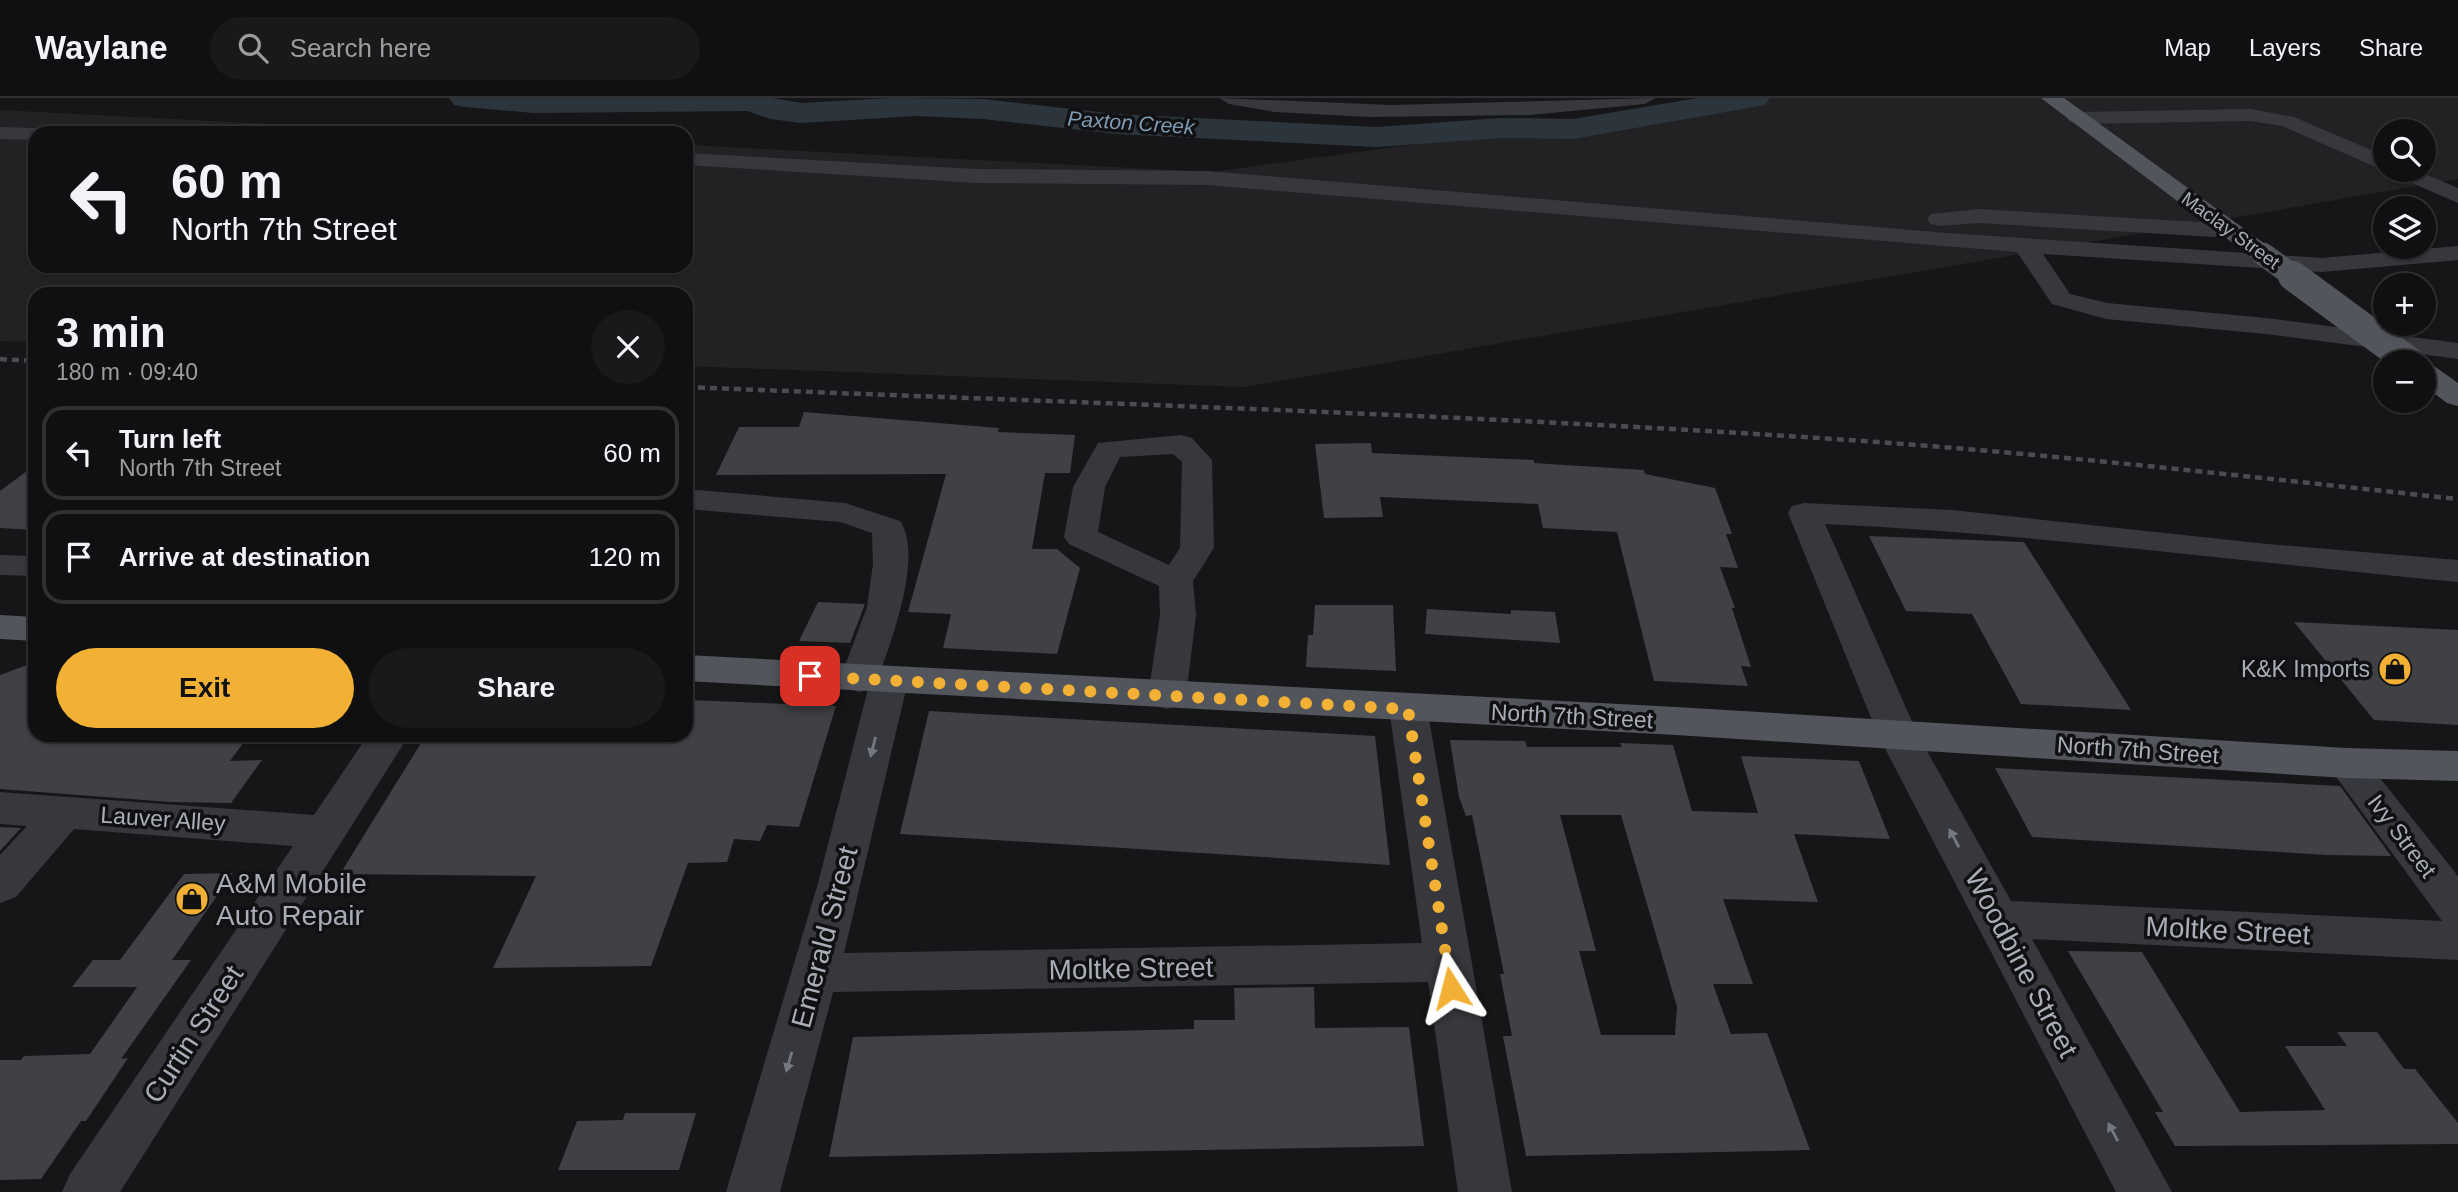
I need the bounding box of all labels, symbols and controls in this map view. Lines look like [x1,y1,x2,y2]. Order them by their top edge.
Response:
search box [210,17,700,80]
text: Waylane [35,29,168,66]
icon: search [234,29,272,67]
text: Search here [290,33,431,63]
text: Map [2164,34,2211,61]
text: Layers [2249,34,2321,61]
text: Share [2359,34,2423,61]
water label: Paxton Creek [1067,107,1197,139]
map controls [2373,119,2436,413]
button: search [2373,119,2436,182]
icon: left [56,154,147,245]
text: 60 m [171,154,283,208]
street label: Maclay Street [2178,188,2284,273]
button: layers [2373,196,2436,259]
text: North 7th Street [171,211,397,247]
button: + [2373,273,2436,336]
text: 3 min [56,309,166,356]
button: close [591,310,665,384]
button: − [2373,350,2436,413]
text: 180 m · 09:40 [56,359,198,385]
text: Turn left [119,424,221,454]
icon: left [60,434,98,472]
text: 60 m [603,438,661,468]
text: North 7th Street [119,455,281,481]
icon: arrive [60,538,98,576]
text: Arrive at destination [119,542,370,572]
text: 120 m [589,542,661,572]
pin [780,646,840,706]
button: Exit [56,648,354,728]
button: Share [368,648,665,728]
shop icon: K&K Imports [2376,650,2414,688]
place label: K&K Imports [2241,656,2370,682]
icon: arrive [791,657,829,695]
street label: North 7th Street [1490,699,1654,733]
street label: North 7th Street [2056,731,2220,769]
one-way arrow [867,736,878,758]
street label: Ivy Street [2362,789,2442,883]
street label: Lauver Alley [100,802,227,836]
one-way arrow [1949,827,1961,847]
street label: Emerald Street [785,843,864,1031]
street label: Woodbine Street [1959,864,2084,1063]
place label: A&M Mobile Auto Repair [216,868,367,931]
shop icon: A&M Mobile Auto Repair [173,880,211,918]
street label: Moltke Street [2145,911,2311,950]
position arrow [1414,951,1488,1025]
street label: Moltke Street [1048,952,1214,985]
street label: Curtin Street [138,960,249,1109]
one-way arrow [784,1051,794,1072]
one-way arrow [2107,1122,2119,1142]

